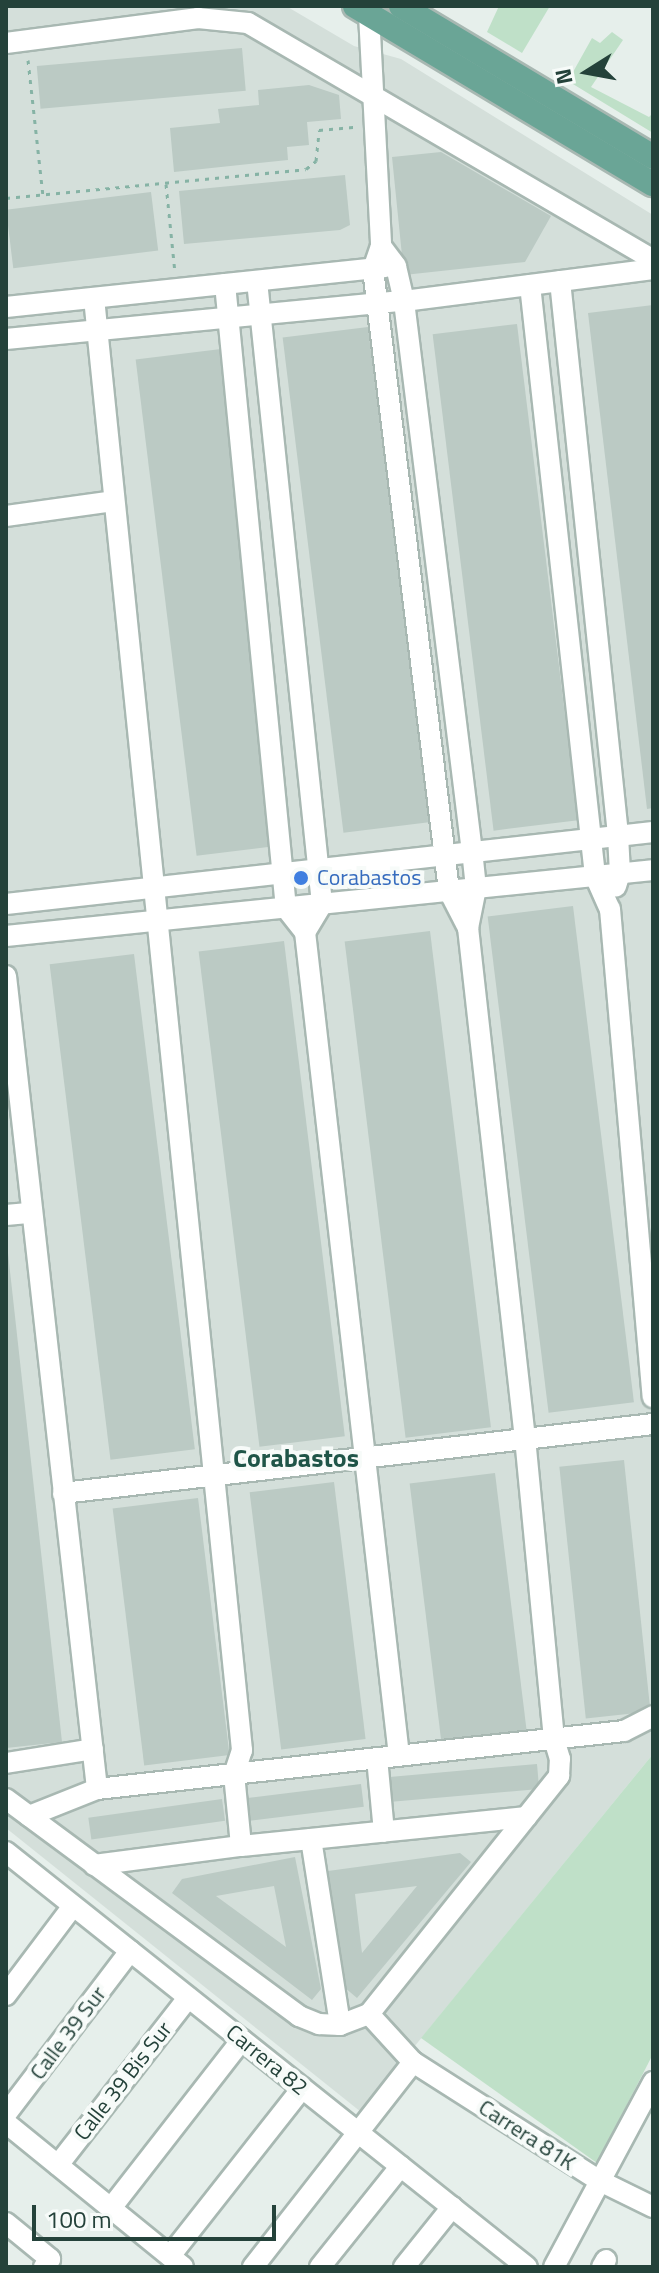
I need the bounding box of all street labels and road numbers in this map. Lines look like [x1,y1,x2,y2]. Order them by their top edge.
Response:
street label: Calle 39 Sur [24,1981,112,2085]
street label: Calle 39 Bis Sur [69,2016,177,2146]
street label: Carrera 82 [221,2019,313,2101]
street label: Carrera 81K [474,2094,580,2176]

